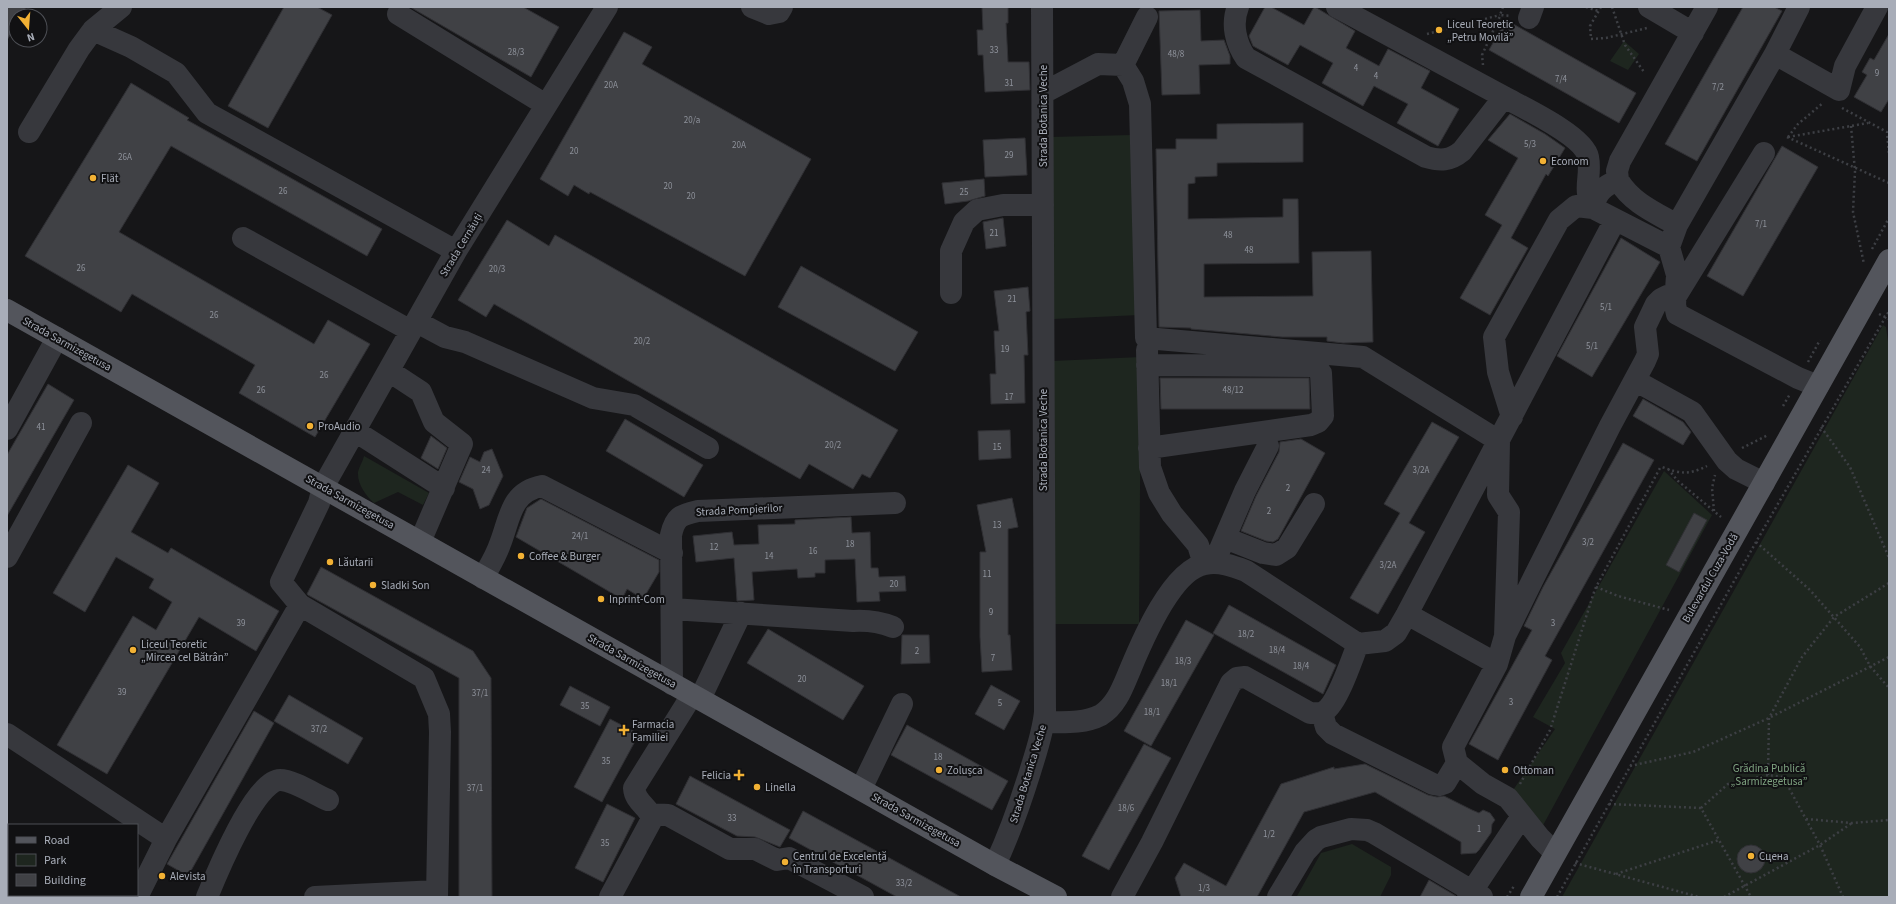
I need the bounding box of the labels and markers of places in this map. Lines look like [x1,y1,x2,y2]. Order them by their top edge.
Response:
place label: Liceul Teoretic „Petru Movilă” [1447,17,1514,45]
marker: Liceul Teoretic „Petru Movilă” [1434,25,1444,35]
place label: Econom [1551,154,1589,169]
marker: Econom [1538,156,1548,166]
place label: Flät [101,171,119,186]
marker: Flät [88,173,98,183]
place label: ProAudio [318,419,361,434]
marker: ProAudio [305,421,315,431]
place label: Coffee & Burger [529,549,600,564]
marker: Coffee & Burger [516,551,526,561]
place label: Lăutarii [338,555,373,570]
marker: Lăutarii [325,557,335,567]
place label: Sladki Son [381,578,430,593]
marker: Sladki Son [368,580,378,590]
place label: Inprint-Com [609,592,665,607]
marker: Inprint-Com [596,594,606,604]
place label: Liceul Teoretic „Mircea cel Bătrân” [141,637,229,665]
marker: Liceul Teoretic „Mircea cel Bătrân” [128,645,138,655]
place label: Farmacia Familiei [632,717,674,745]
marker: Farmacia Familiei [619,725,629,735]
place label: Zolușca [947,763,983,778]
place label: Ottoman [1513,763,1554,778]
marker: Zolușca [934,765,944,775]
marker: Ottoman [1500,765,1510,775]
place label: Felicia [701,768,731,783]
marker: Felicia [734,770,744,780]
place label: Linella [765,780,796,795]
marker: Linella [752,782,762,792]
place label: Centrul de Excelență în Transporturi [792,849,887,877]
place label: Сцена [1759,849,1789,864]
marker: Сцена [1746,851,1756,861]
marker: Centrul de Excelență în Transporturi [780,857,790,867]
place label: Alevista [170,869,206,884]
marker: Alevista [157,871,167,881]

